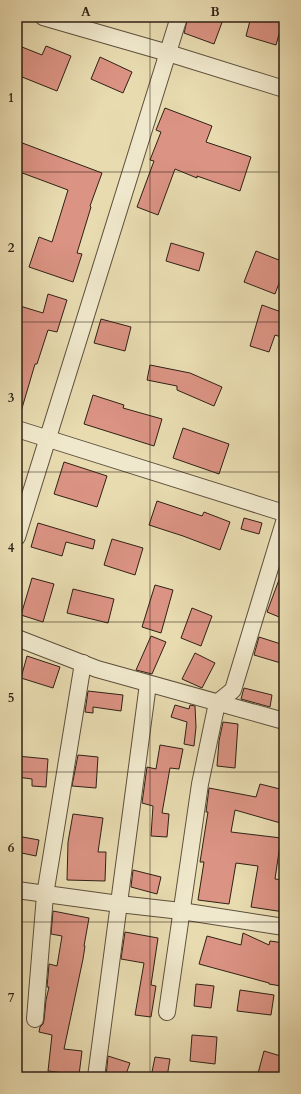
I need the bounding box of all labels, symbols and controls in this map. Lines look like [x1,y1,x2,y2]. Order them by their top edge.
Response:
text: A [81,3,91,21]
text: B [210,3,220,21]
text: 1 [8,89,14,107]
text: 2 [8,239,15,257]
text: 3 [8,389,15,407]
text: 4 [8,539,15,557]
text: 5 [8,689,14,707]
text: 6 [8,839,15,857]
text: 7 [8,989,15,1007]

